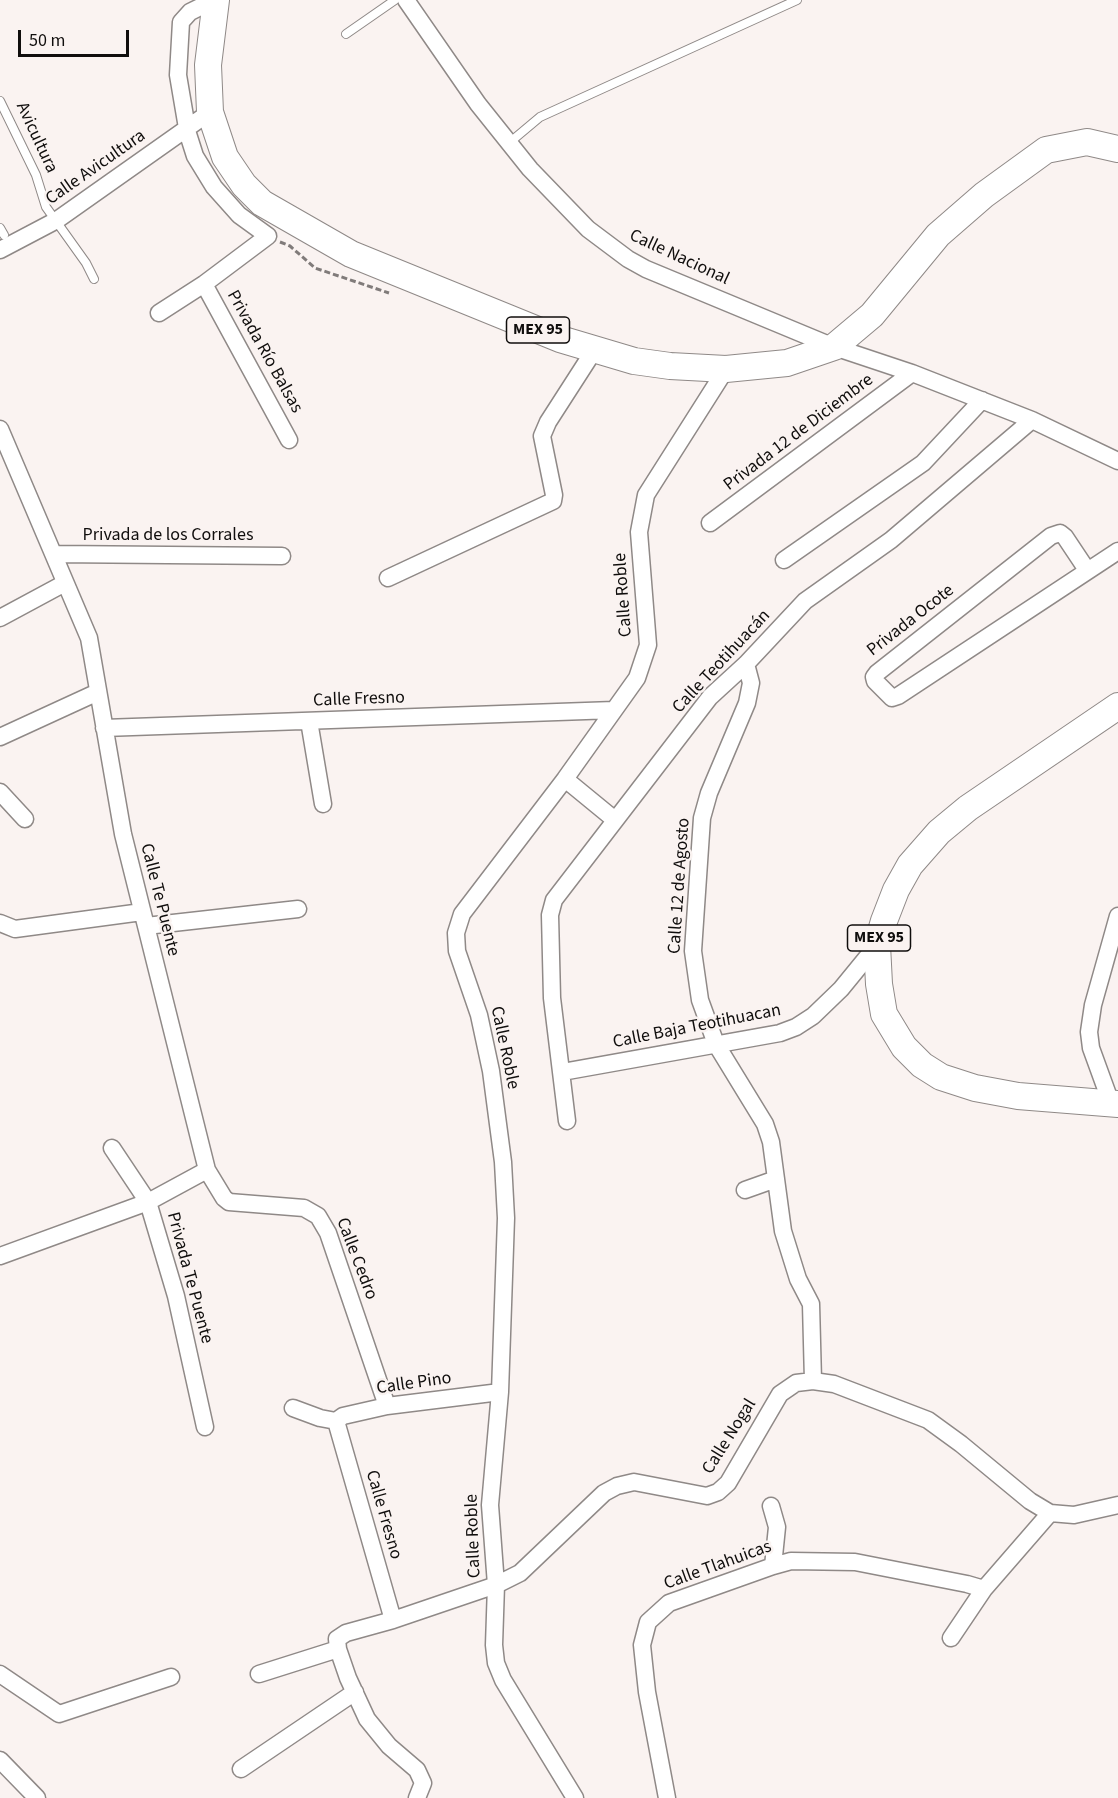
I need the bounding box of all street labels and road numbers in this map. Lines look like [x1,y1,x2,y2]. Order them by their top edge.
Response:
street label: Avicultura [10,99,62,177]
street label: Calle Avicultura [42,126,150,210]
street label: Calle Nacional [626,225,732,291]
street label: Privada Río Balsas [221,287,307,417]
road number: MEX 95 [506,317,570,343]
street label: Privada 12 de Diciembre [720,370,878,496]
street label: Privada de los Corrales [83,525,253,547]
street label: Calle Roble [610,552,638,638]
street label: Privada Ocote [863,580,959,662]
street label: Calle Teotihuacán [668,606,776,718]
street label: Calle Fresno [313,688,405,712]
street label: Calle 12 de Agosto [664,817,696,955]
street label: Calle Te Puente [135,841,183,959]
road number: MEX 95 [848,925,910,951]
street label: Calle Baja Teotihuacan [611,1000,783,1054]
street label: Calle Roble [485,1005,523,1091]
street label: Privada Te Puente [161,1210,217,1346]
street label: Calle Cedro [330,1215,382,1303]
street label: Calle Pino [375,1368,453,1400]
street label: Calle Nogal [698,1395,762,1479]
street label: Calle Fresno [360,1468,406,1562]
street label: Calle Roble [462,1493,486,1579]
street label: Calle Tlahuicas [661,1537,775,1595]

